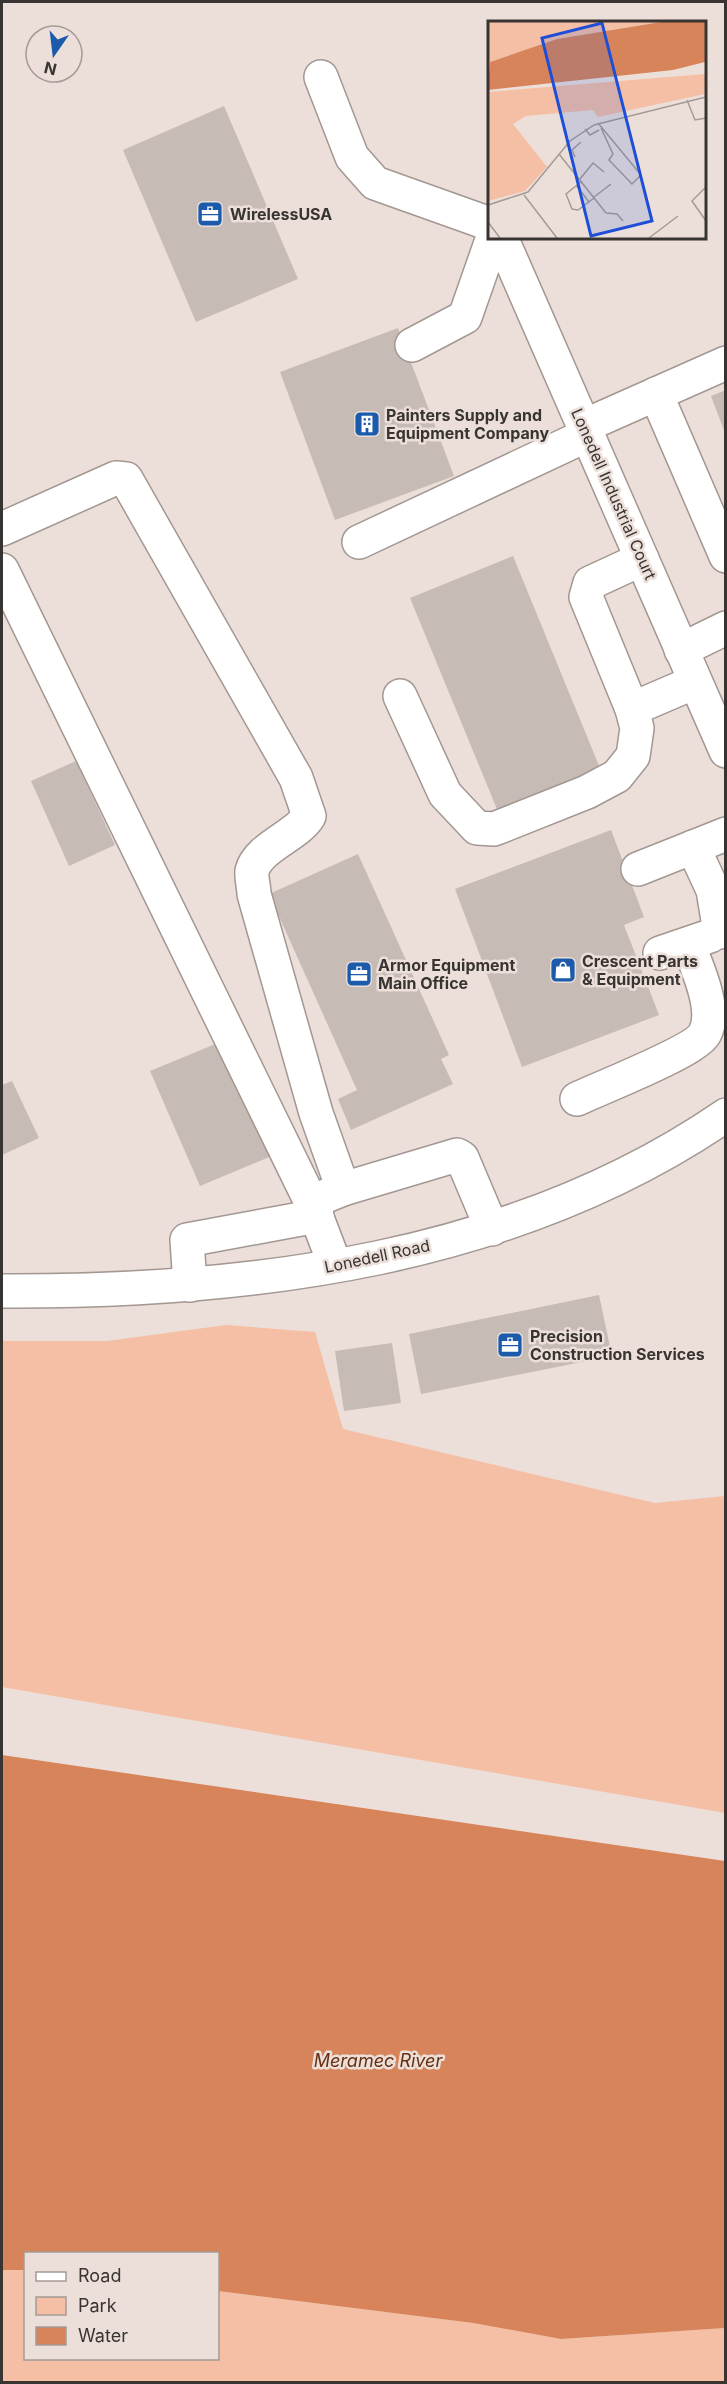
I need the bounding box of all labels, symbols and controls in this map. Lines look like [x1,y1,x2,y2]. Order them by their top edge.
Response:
inset map [488,21,706,238]
north arrow [24,24,84,84]
text: N [42,57,59,80]
office icon: WirelessUSA [195,199,225,229]
place label: WirelessUSA [230,204,332,224]
place label: Painters Supply and Equipment Company [386,405,549,443]
street label: Lonedell Industrial Court [567,405,661,583]
building icon: Painters Supply and Equipment Company [352,409,382,439]
place label: Crescent Parts & Equipment [582,951,698,989]
place label: Armor Equipment Main Office [378,955,516,993]
shop icon: Crescent Parts & Equipment [548,955,578,985]
office icon: Armor Equipment Main Office [344,959,374,989]
street label: Lonedell Road [322,1235,432,1277]
place label: Precision Construction Services [530,1326,705,1364]
office icon: Precision Construction Services [495,1330,525,1360]
water label: Meramec River [314,2050,443,2071]
legend [24,2252,219,2360]
text: Road [78,2265,121,2286]
text: Park [78,2295,117,2316]
text: Water [78,2325,128,2346]

